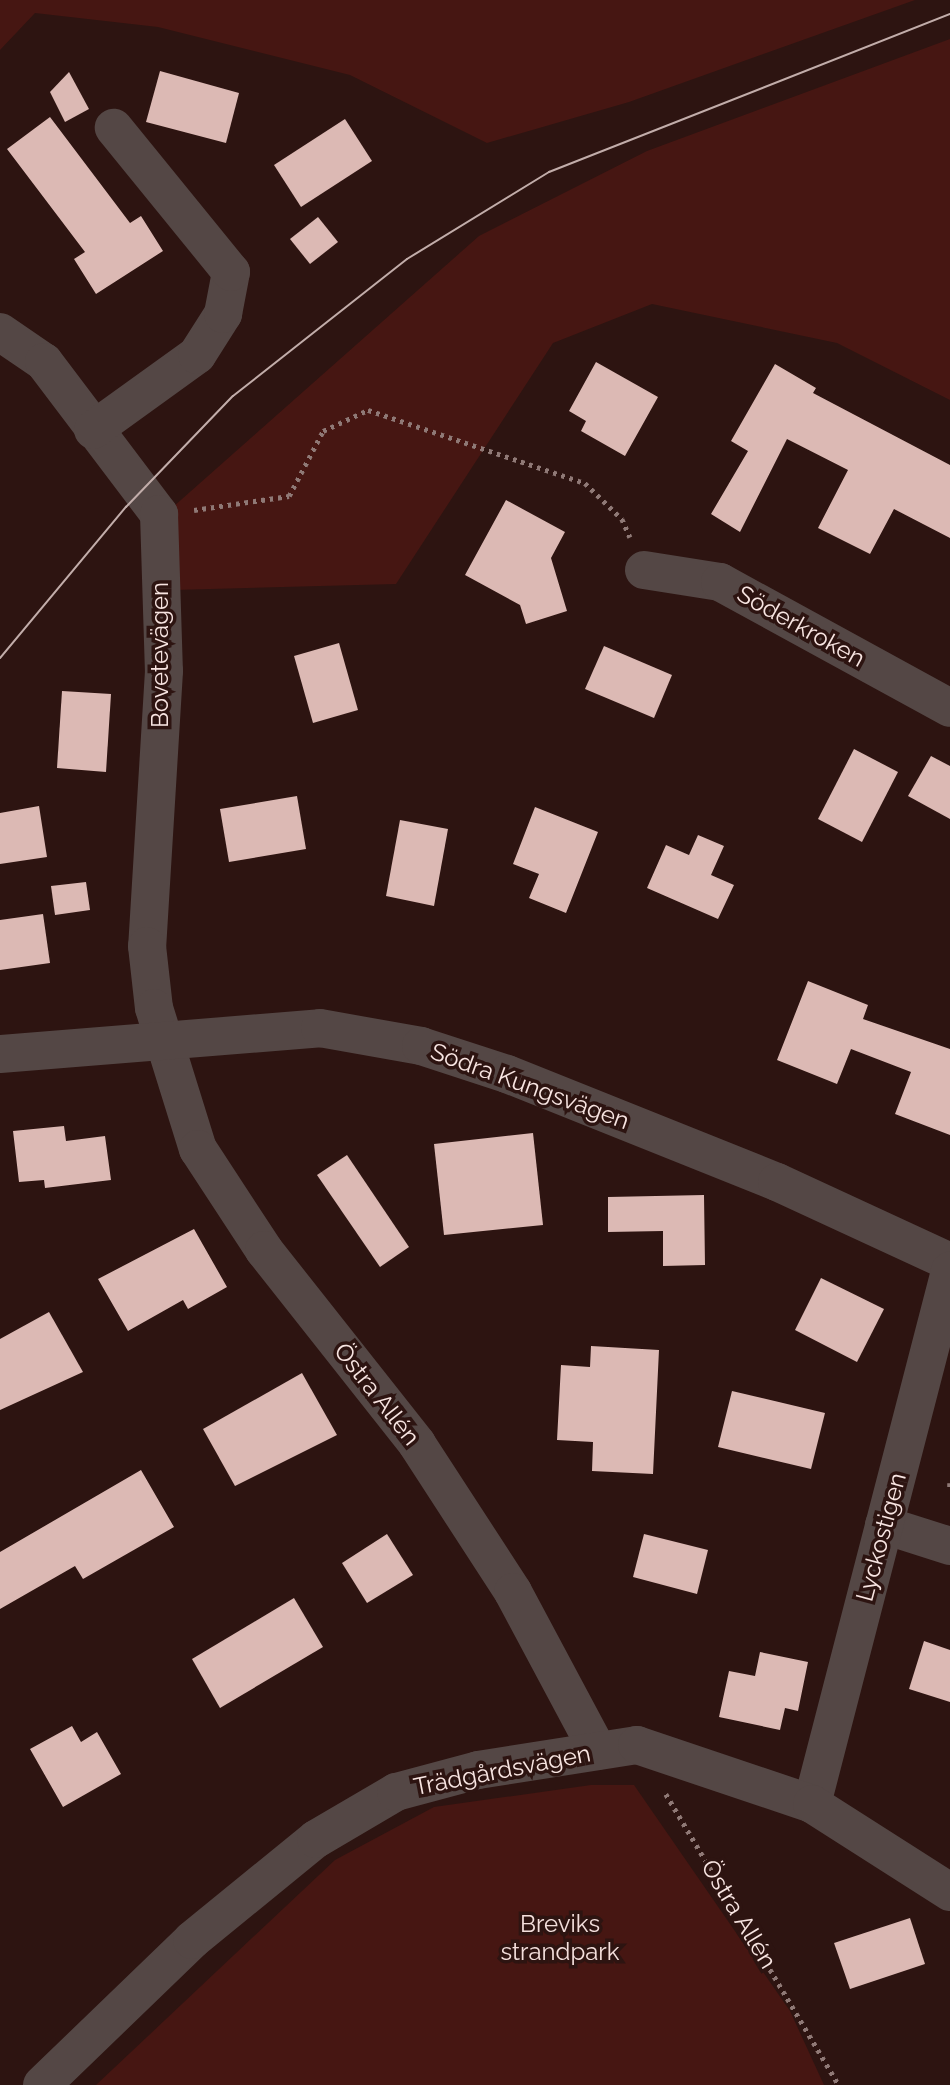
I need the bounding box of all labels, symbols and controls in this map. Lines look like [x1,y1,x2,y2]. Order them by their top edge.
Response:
street label: Söderkroken [732,579,870,673]
street label: Bovetevägen [146,582,174,728]
street label: Södra Kungsvägen [427,1037,633,1135]
street label: Östra Allén [328,1337,426,1451]
street label: Lyckostigen [850,1470,912,1604]
street label: Trädgårdsvägen [411,1739,593,1801]
street label: Östra Allén [695,1854,783,1974]
park label: Breviks strandpark [500,1910,620,1966]

